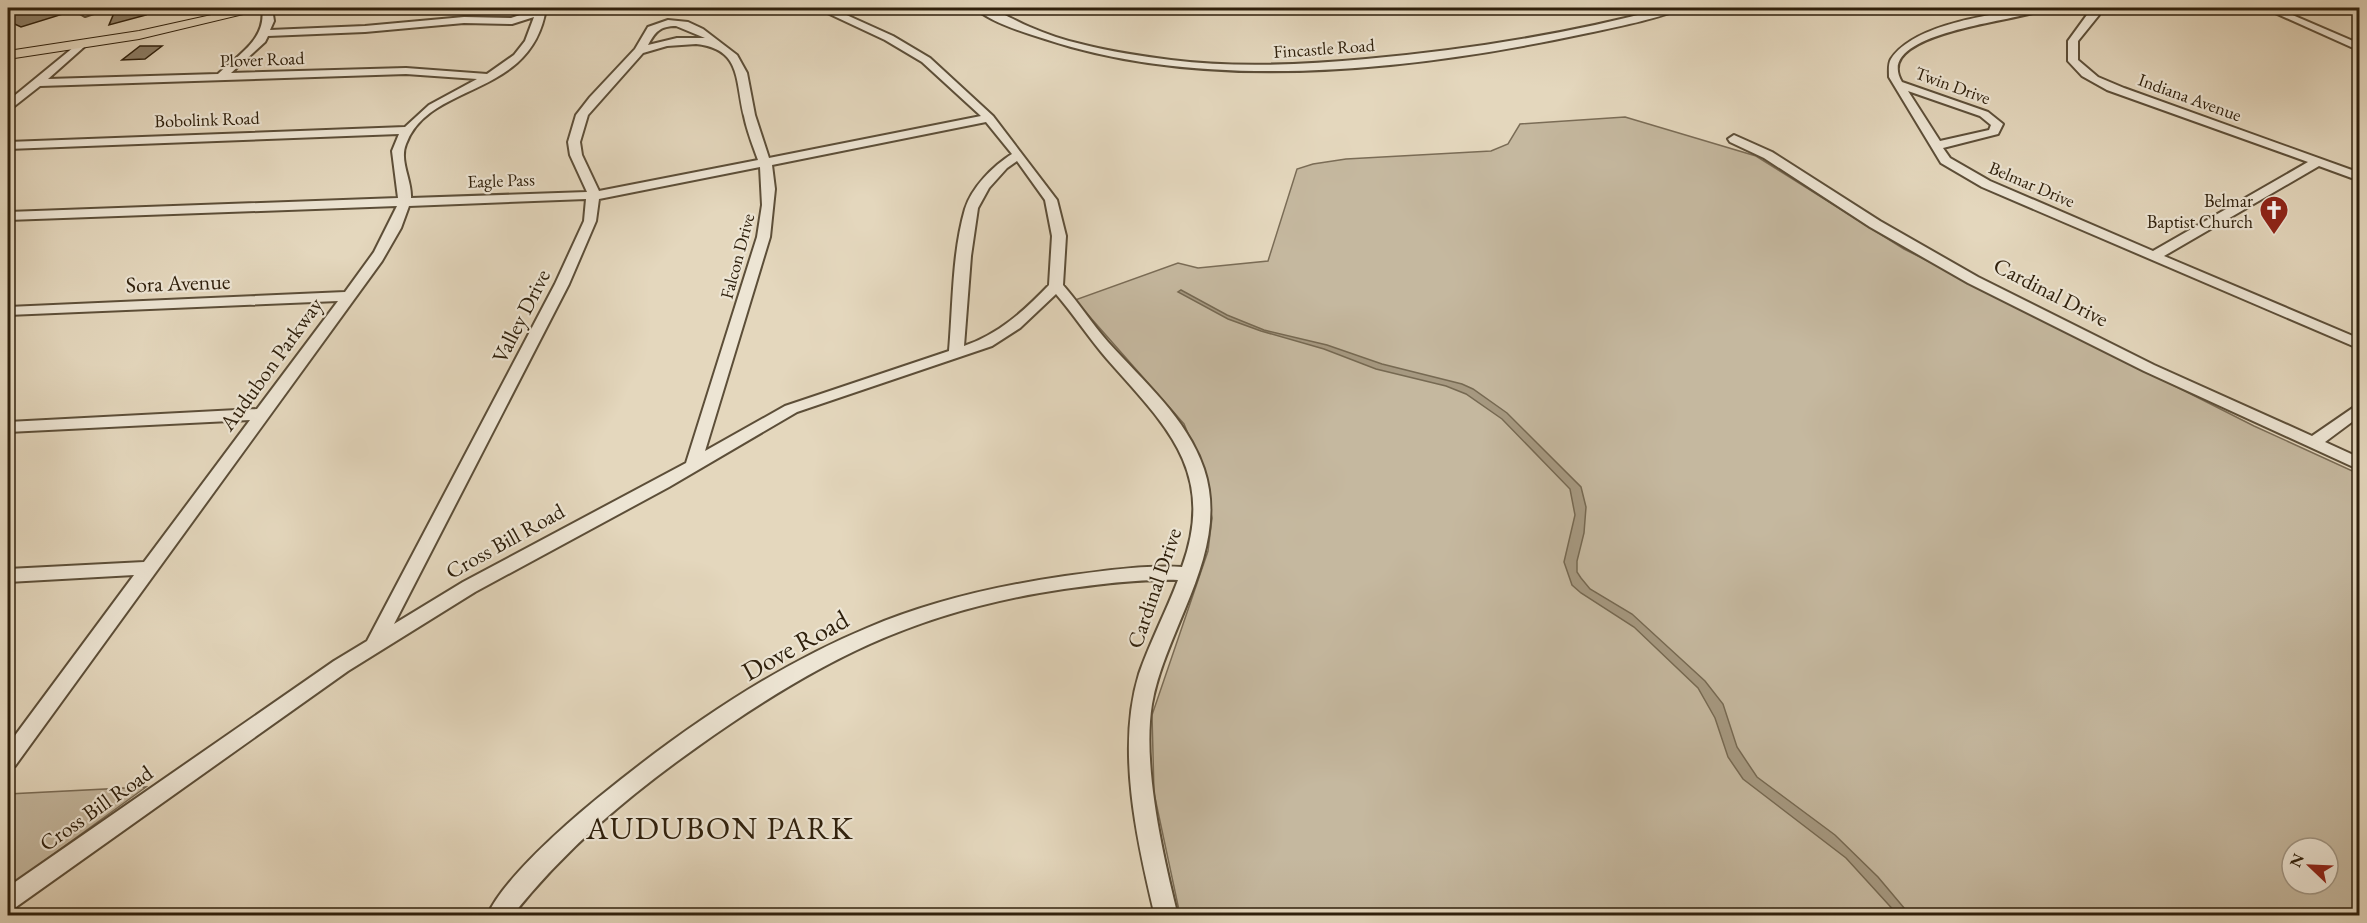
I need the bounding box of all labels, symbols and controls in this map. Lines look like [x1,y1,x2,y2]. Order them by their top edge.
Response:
street label: Fincastle Road [1273,33,1376,63]
street label: Plover Road [219,46,306,72]
street label: Twin Drive [1912,61,1994,109]
street label: Indiana Avenue [2135,68,2245,126]
street label: Bobolink Road [154,106,261,132]
street label: Belmar Drive [1986,156,2078,212]
street label: Eagle Pass [467,167,535,193]
place label: Belmar Baptist Church [2147,189,2253,233]
church icon: Belmar Baptist Church [2258,194,2290,236]
street label: Falcon Drive [715,211,759,301]
street label: Cardinal Drive [1989,251,2114,334]
street label: Valley Drive [485,264,557,368]
street label: Sora Avenue [125,267,231,299]
street label: Audubon Parkway [212,291,329,437]
street label: Cross Bill Road [440,496,570,586]
street label: Cardinal Drive [1120,524,1188,652]
street label: Dove Road [735,601,855,689]
street label: Cross Bill Road [34,758,159,858]
district label: AUDUBON PARK [585,807,854,849]
north arrow [2280,836,2340,896]
text: N [2284,850,2309,870]

